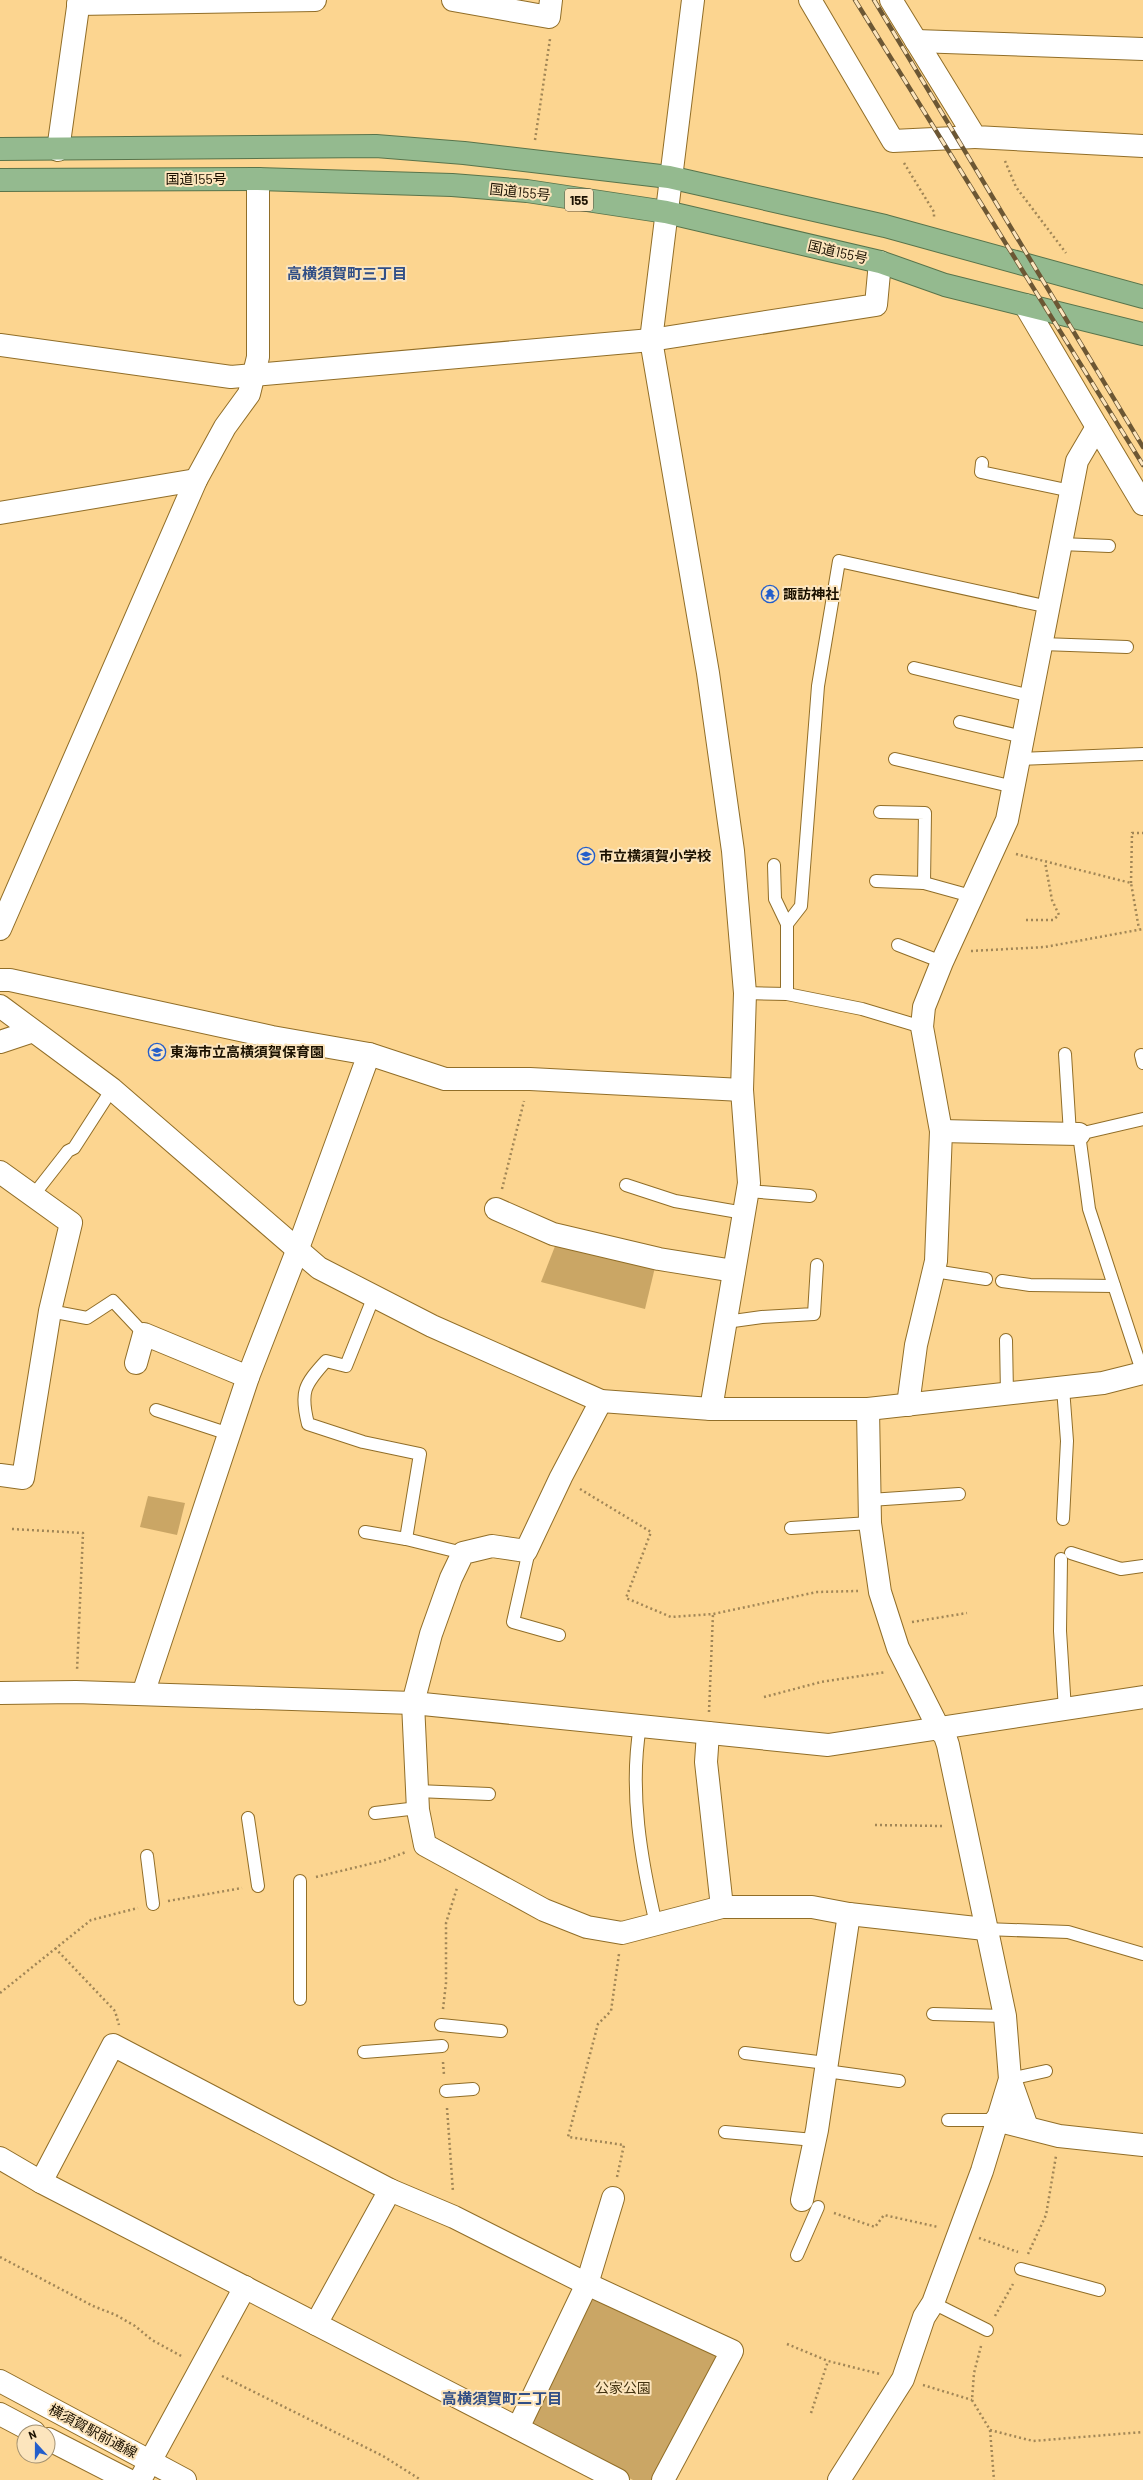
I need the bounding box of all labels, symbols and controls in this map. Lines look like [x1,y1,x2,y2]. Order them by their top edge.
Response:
street label: 国道155号 [165,170,227,187]
street label: 国道155号 [489,180,551,203]
road number: 155 [565,189,593,211]
street label: 国道155号 [806,236,870,267]
district label: 高横須賀町三丁目 [287,264,407,282]
temple icon: 諏訪神社 [760,584,780,604]
place label: 諏訪神社 [783,585,839,602]
school or university icon: 市立横須賀小学校 [576,846,596,866]
place label: 市立横須賀小学校 [599,847,711,864]
school or university icon: 東海市立高横須賀保育園 [147,1042,167,1062]
place label: 東海市立高横須賀保育園 [170,1043,324,1060]
park label: 公家公園 [595,2379,651,2396]
district label: 高横須賀町二丁目 [442,2389,562,2407]
street label: 横須賀駅前通線 [46,2400,140,2461]
north arrow [16,2424,56,2464]
text: N [26,2427,38,2442]

